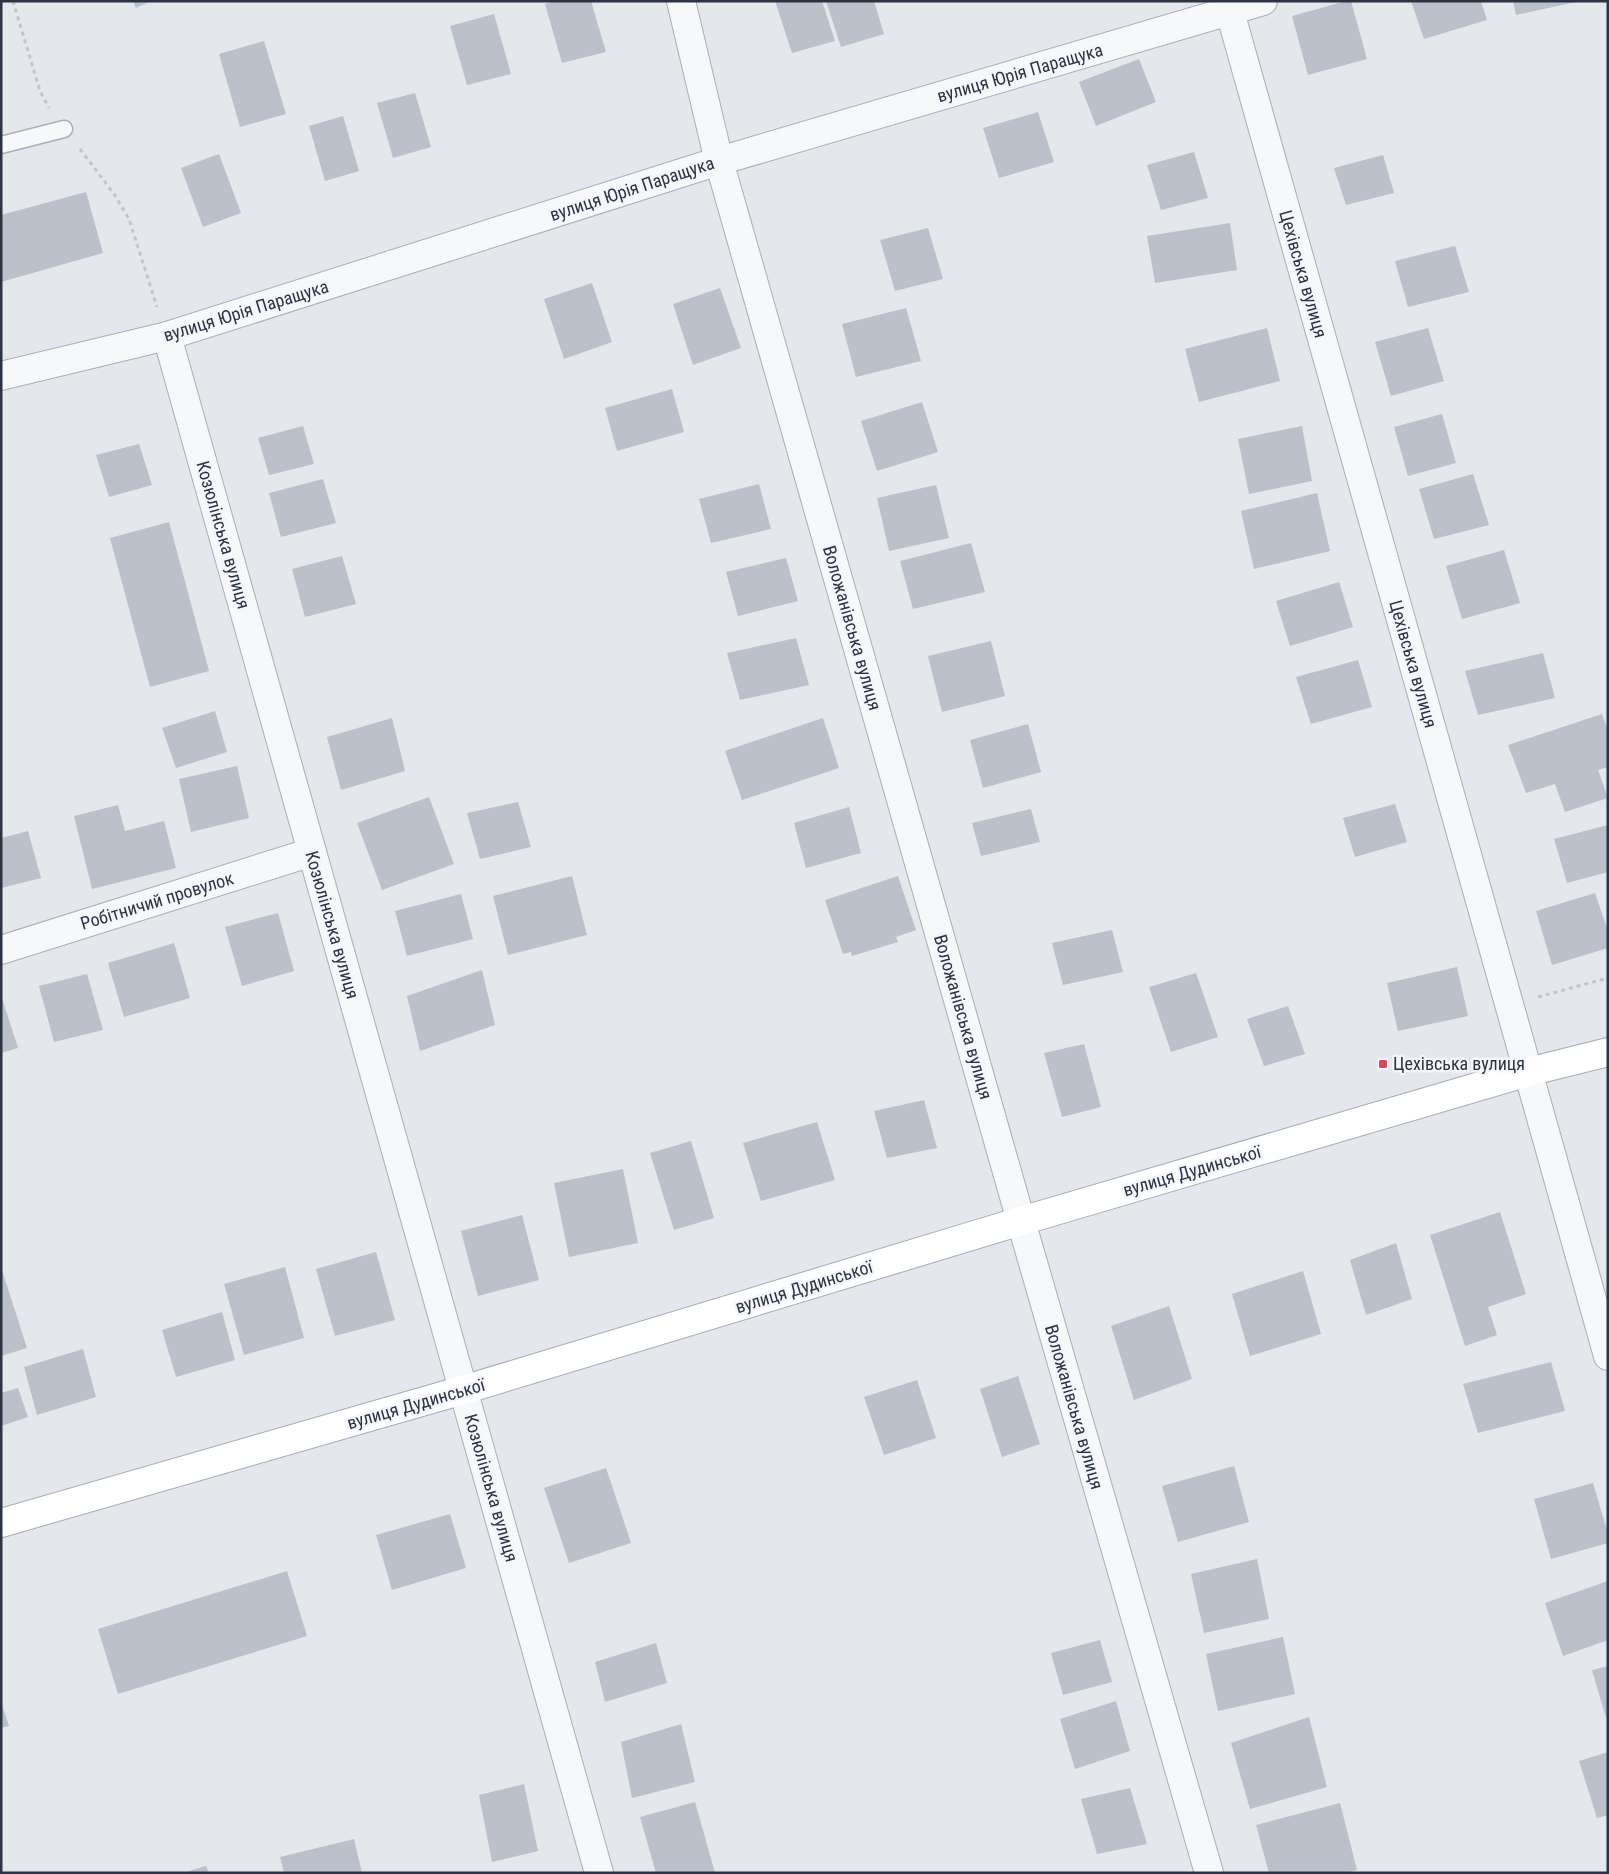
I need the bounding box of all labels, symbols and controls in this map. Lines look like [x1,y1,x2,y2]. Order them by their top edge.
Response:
street label: вулиця Юрія Паращука [935,39,1105,106]
street label: вулиця Юрія Паращука [547,152,717,225]
street label: Цехівська вулиця [1275,207,1332,340]
street label: вулиця Юрія Паращука [161,275,331,346]
street label: Козюлінська вулиця [192,458,255,611]
street label: Воложанівська вулиця [819,543,886,713]
street label: Цехівська вулиця [1385,597,1442,730]
street label: Козюлінська вулиця [301,848,364,1001]
street label: Робітничий провулок [78,867,236,934]
street label: Воложанівська вулиця [930,932,997,1102]
place label: Цехівська вулиця [1393,1053,1525,1074]
marker: Цехівська вулиця [1377,1058,1389,1070]
street label: вулиця Дудинської [1121,1141,1264,1200]
street label: вулиця Дудинської [733,1255,876,1317]
street label: Воложанівська вулиця [1041,1322,1108,1492]
street label: вулиця Дудинської [345,1374,488,1433]
street label: Козюлінська вулиця [460,1411,523,1564]

